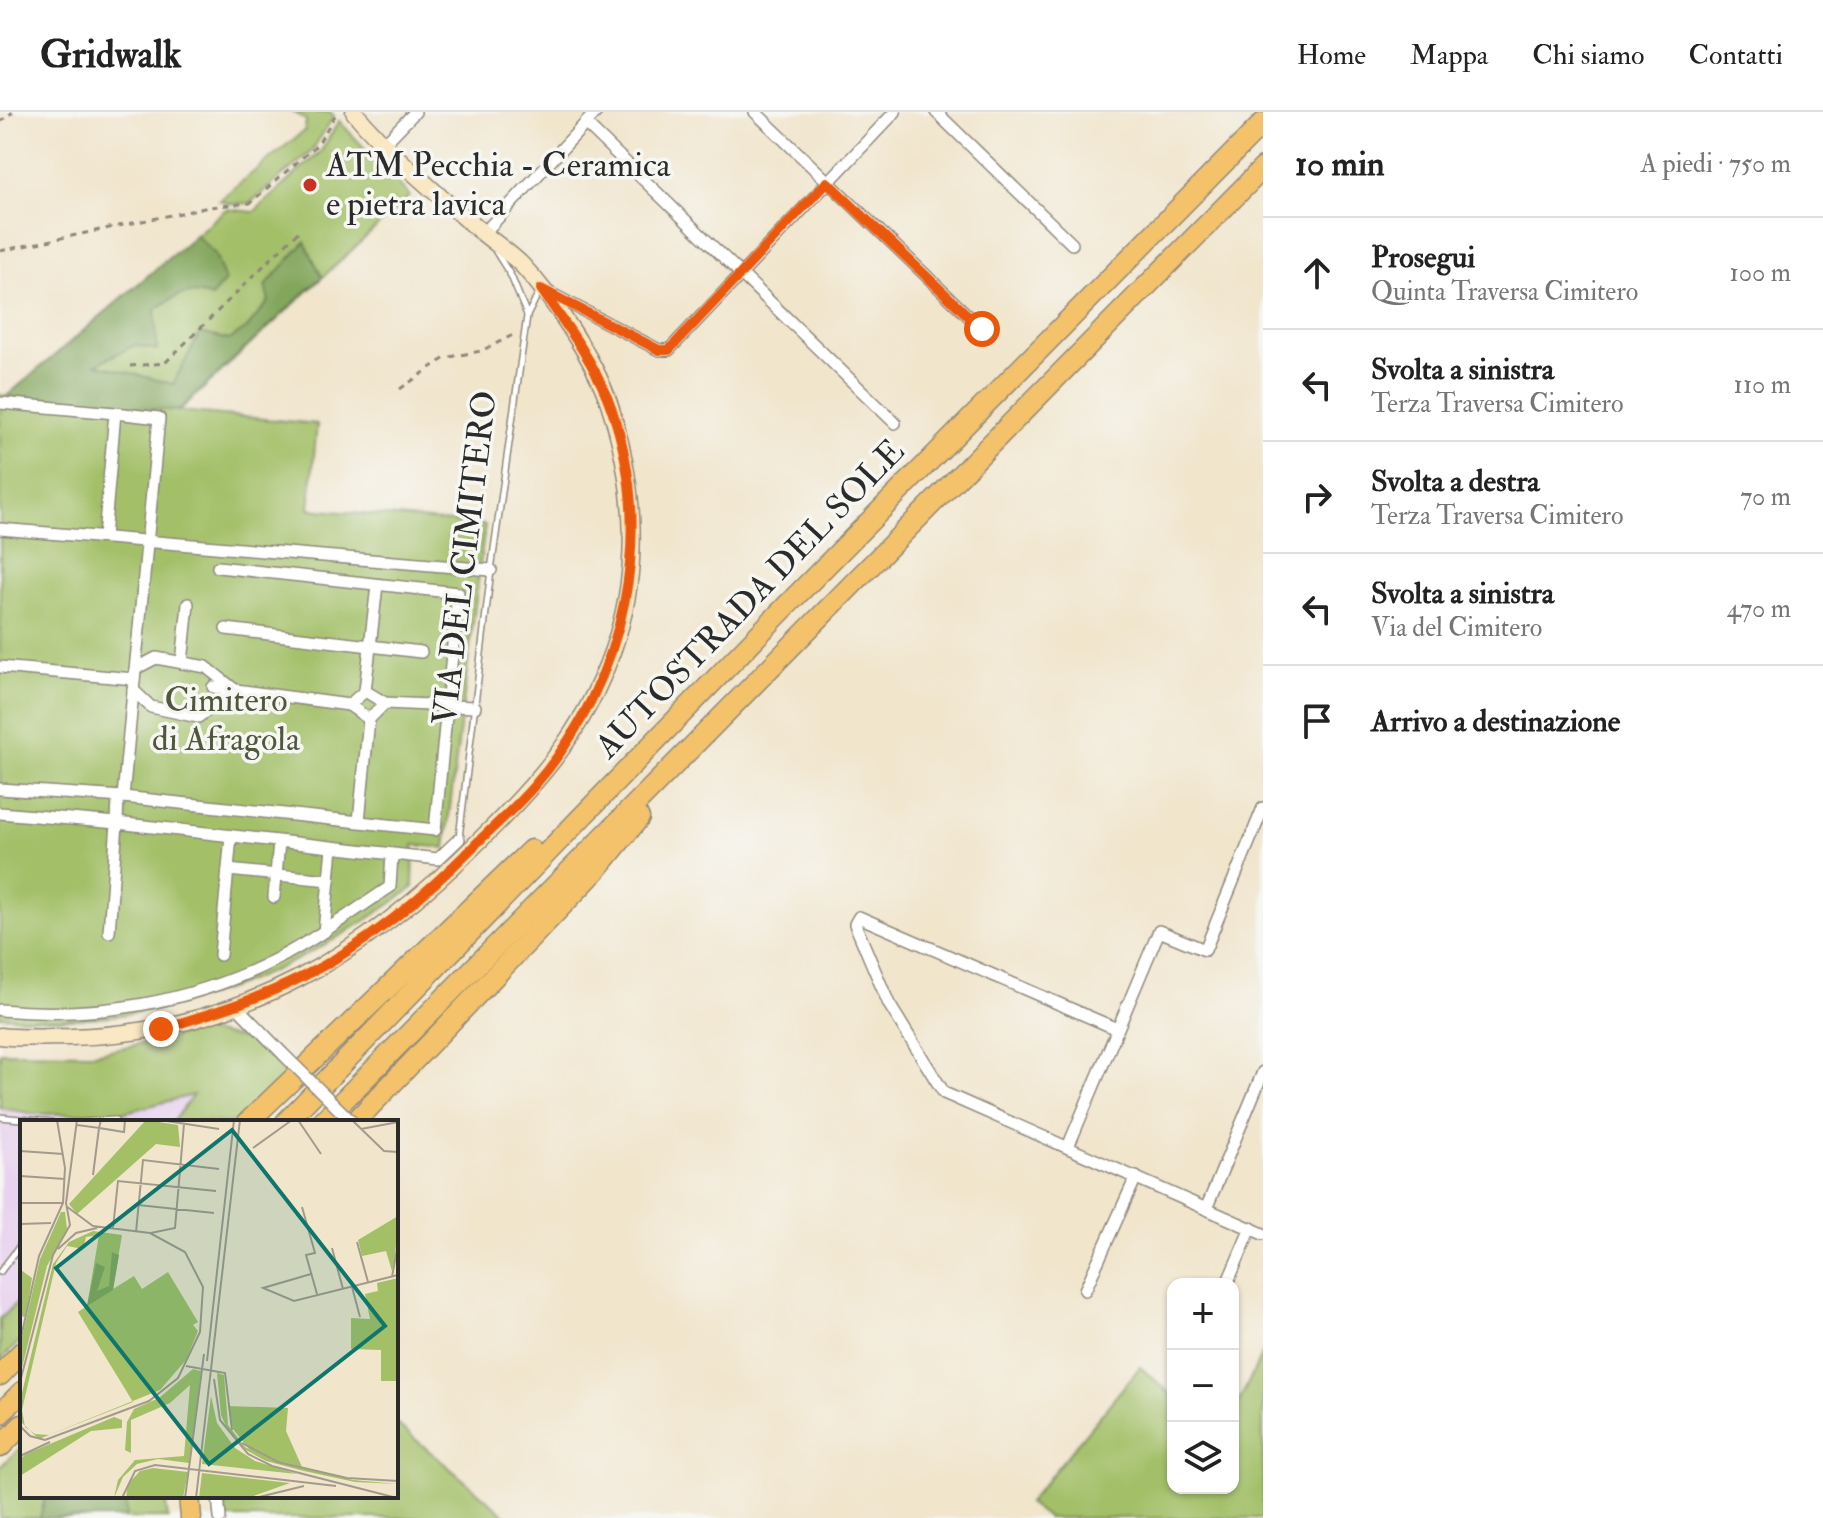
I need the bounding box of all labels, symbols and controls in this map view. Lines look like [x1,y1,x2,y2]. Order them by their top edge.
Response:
text: Gridwalk [40,31,181,79]
text: Home [1297,38,1366,73]
text: Mappa [1410,38,1488,73]
text: Chi siamo [1532,38,1645,73]
text: Contatti [1689,38,1783,73]
text: 10 min [1295,143,1384,186]
place label: ATM Pecchia - Ceramica e pietra lavica [325,144,672,226]
text: A piedi · 750 m [1640,148,1791,180]
marker: ATM Pecchia - Ceramica e pietra lavica [301,176,319,194]
text: Prosegui [1371,239,1475,276]
icon: ahead [1295,251,1339,295]
text: 100 m [1730,257,1791,289]
text: Quinta Traversa Cimitero [1371,276,1638,308]
route start [964,311,1000,347]
text: Svolta a sinistra [1371,351,1554,388]
icon: left [1295,363,1339,407]
text: 110 m [1734,369,1791,401]
street label: VIA DEL CIMITERO [423,388,507,728]
text: Terza Traversa Cimitero [1371,388,1623,420]
street label: AUTOSTRADA DEL SOLE [585,430,914,768]
text: Svolta a destra [1371,463,1540,500]
icon: right [1295,475,1339,519]
text: 70 m [1740,481,1791,513]
text: Terza Traversa Cimitero [1371,500,1623,532]
text: Svolta a sinistra [1371,575,1554,612]
icon: left [1295,587,1339,631]
text: 470 m [1727,593,1791,625]
text: Via del Cimitero [1371,612,1542,644]
park label: Cimitero di Afragola [152,679,301,761]
icon: arrive [1295,699,1339,743]
text: Arrivo a destinazione [1371,703,1620,740]
route end [143,1011,179,1047]
inset map [20,1120,398,1498]
map controls [1167,1278,1239,1494]
button: + [1167,1278,1239,1350]
button: − [1167,1350,1239,1422]
button: layers [1167,1422,1239,1494]

